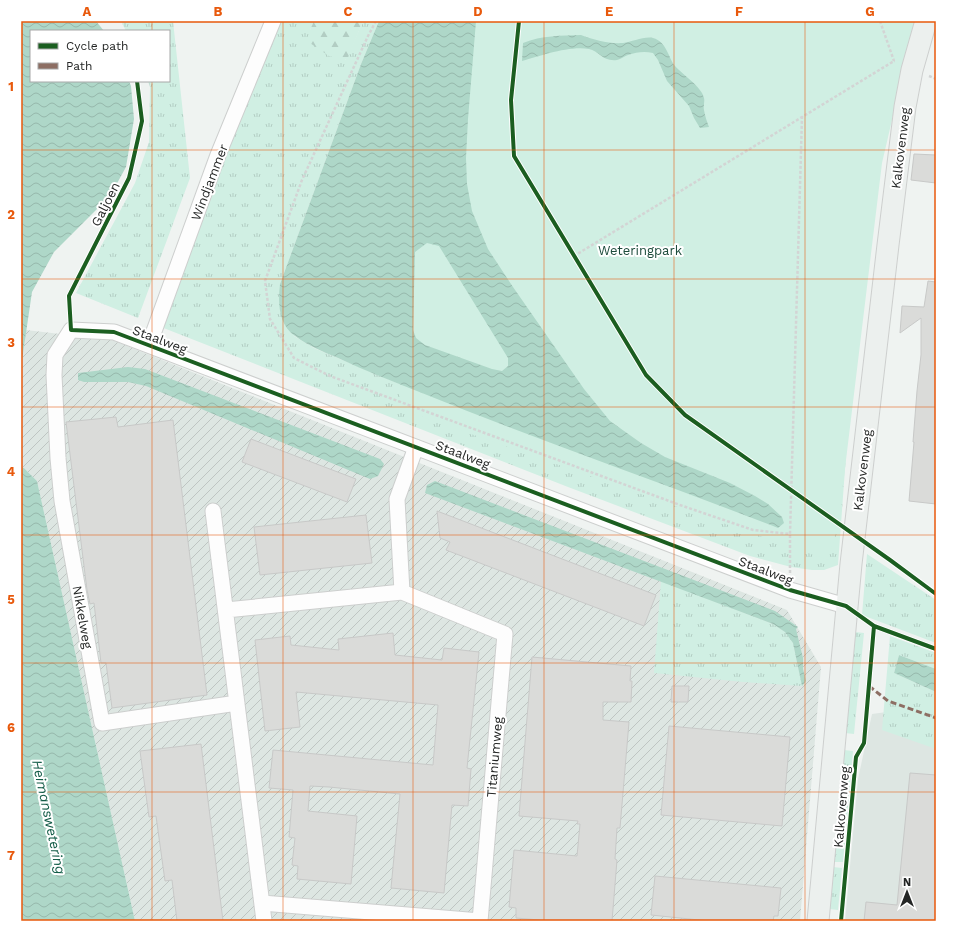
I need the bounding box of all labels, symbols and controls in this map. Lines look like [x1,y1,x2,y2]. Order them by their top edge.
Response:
text: A [83,4,92,19]
text: B [214,4,223,19]
text: C [344,4,353,19]
text: D [473,4,483,19]
text: E [605,4,613,19]
text: F [735,4,743,19]
text: G [865,4,875,19]
legend [30,30,170,82]
text: Cycle path [66,39,128,53]
text: Path [66,59,92,73]
text: 1 [8,79,14,94]
street label: Kalkovenweg [888,106,913,190]
street label: Windjammer [188,142,231,222]
street label: Galjoen [88,180,123,229]
text: 2 [7,207,15,222]
park label: Weteringpark [598,243,683,258]
street label: Staalweg [130,322,189,357]
text: 3 [7,335,15,350]
street label: Kalkovenweg [850,428,875,512]
street label: Staalweg [433,437,492,472]
text: 4 [7,464,16,479]
street label: Staalweg [736,553,795,588]
street label: Nikkelweg [70,584,95,650]
text: 5 [7,592,15,607]
street label: Titaniumweg [484,716,505,798]
text: 6 [7,720,15,735]
water label: Heimanswetering [29,758,69,876]
street label: Kalkovenweg [830,766,853,848]
text: 7 [7,848,15,863]
north arrow [887,872,927,912]
text: N [903,876,911,889]

